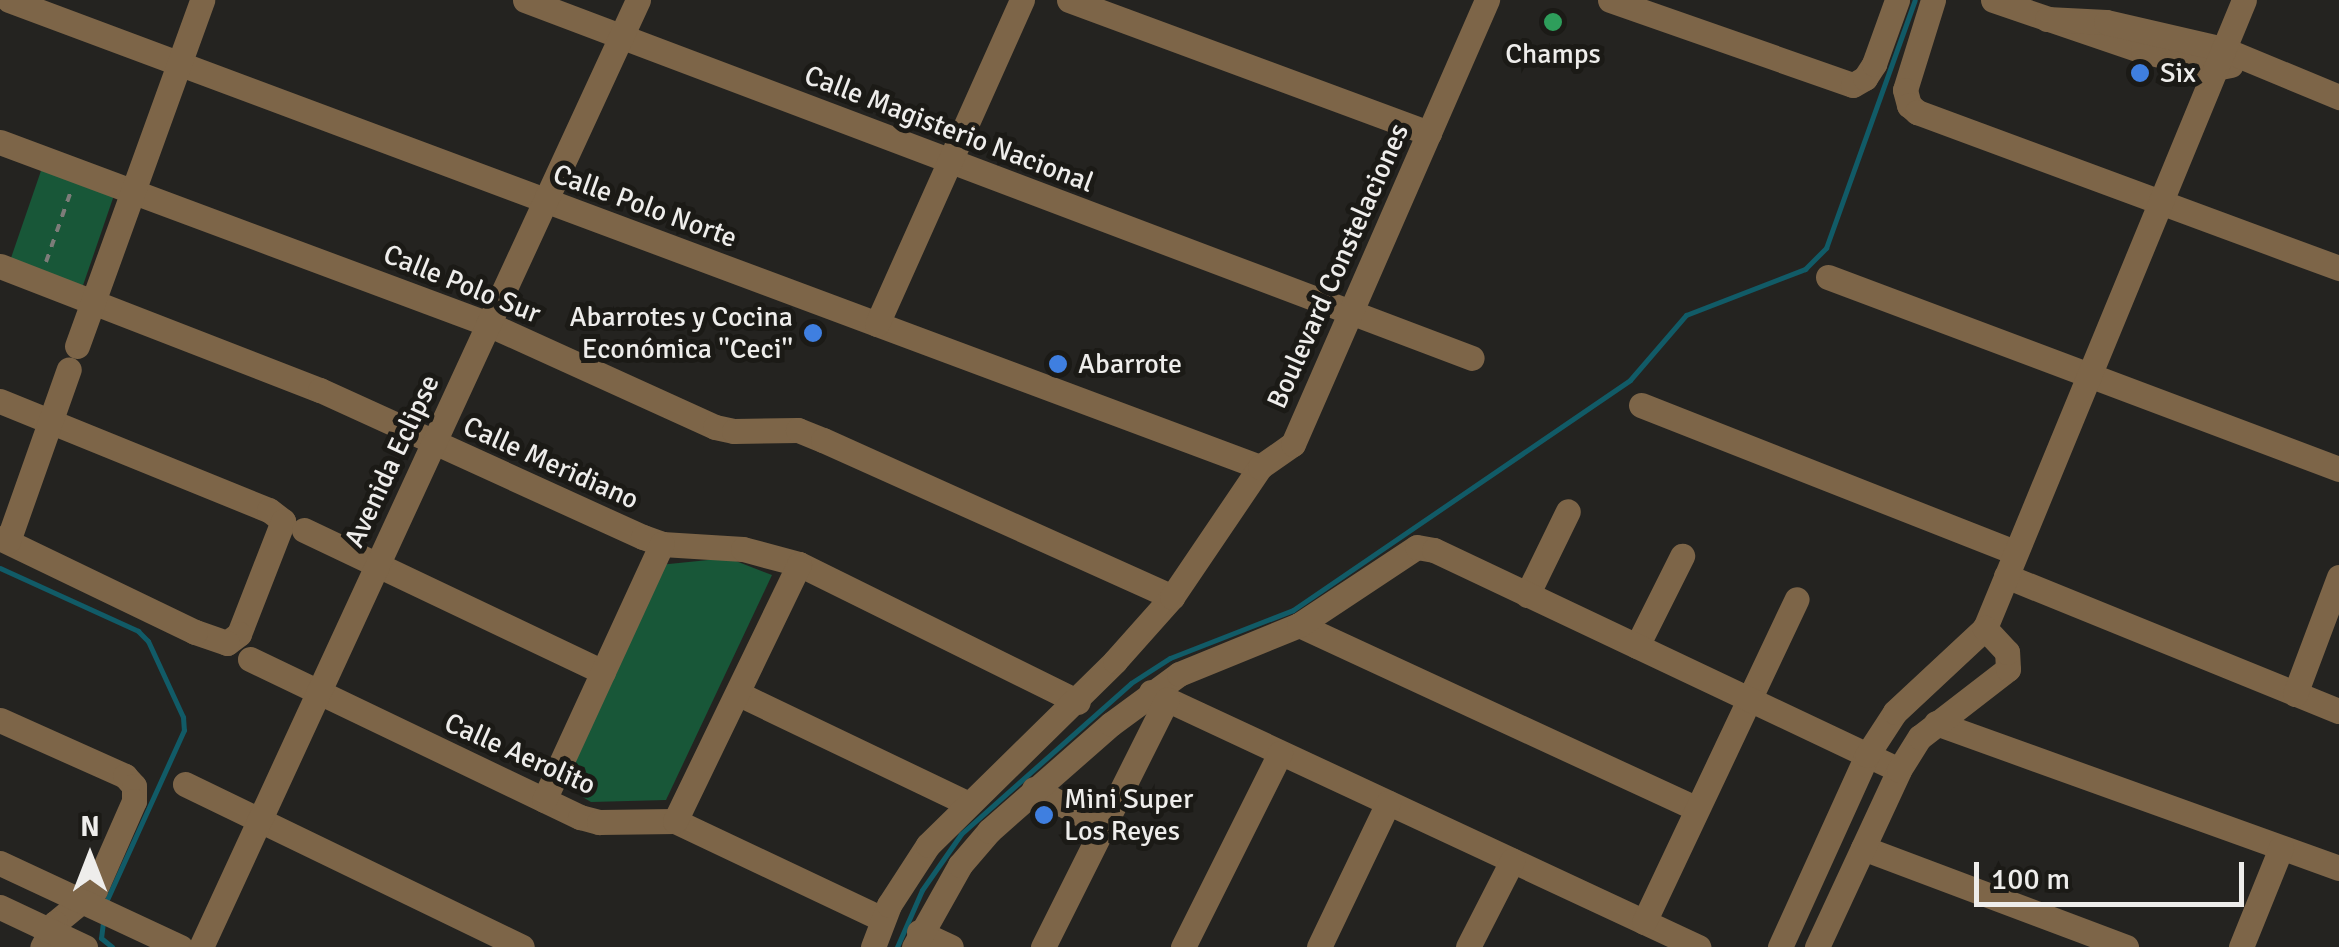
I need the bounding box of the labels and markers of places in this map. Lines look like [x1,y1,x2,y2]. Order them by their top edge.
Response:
marker: Champs [1542,11,1564,33]
place label: Champs [1505,37,1601,71]
place label: Six [2160,56,2196,90]
marker: Six [2129,62,2151,84]
place label: Abarrotes y Cocina Económica ''Ceci'' [570,300,793,366]
marker: Abarrotes y Cocina Económica ''Ceci'' [802,322,824,344]
place label: Abarrote [1078,347,1182,381]
marker: Abarrote [1047,353,1069,375]
place label: Mini Super Los Reyes [1064,782,1193,848]
marker: Mini Super Los Reyes [1033,804,1055,826]

